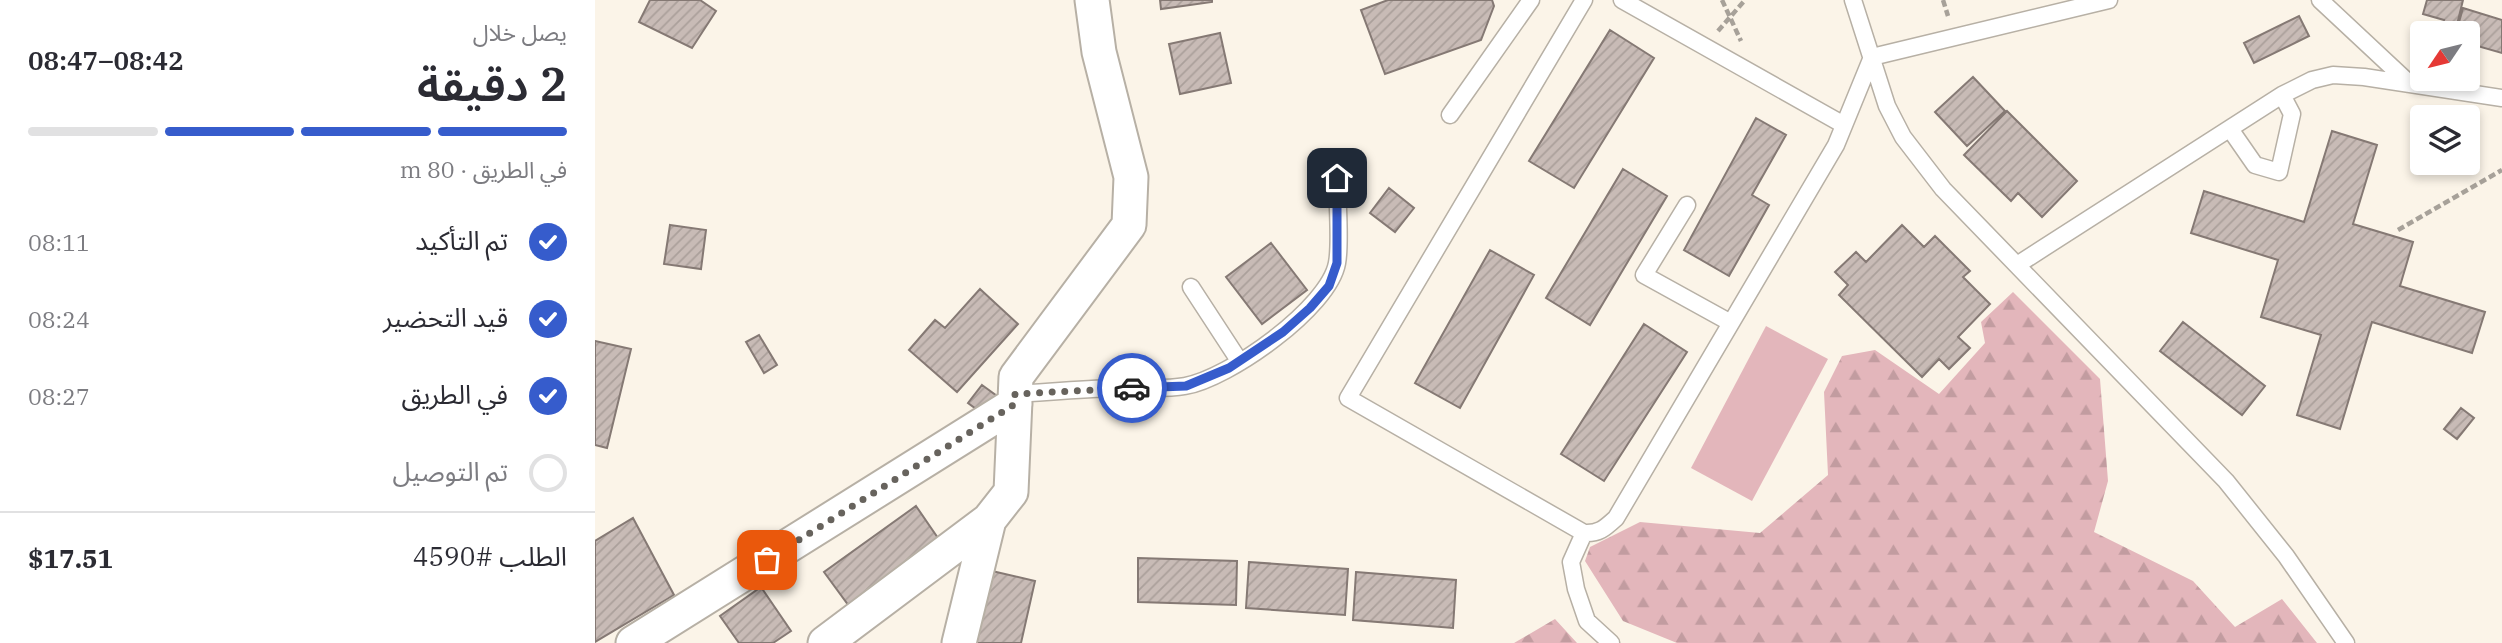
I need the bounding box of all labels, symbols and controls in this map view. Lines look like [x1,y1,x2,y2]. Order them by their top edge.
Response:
text: يصل خلال [473,17,567,47]
north arrow [2410,21,2480,91]
map controls [2410,21,2480,175]
text: 08:42–08:47 [28,43,184,77]
text: 2 دقيقة [417,54,567,114]
button: layers [2410,105,2480,175]
pin [1307,148,1367,208]
text: في الطريق · 80 m [400,154,567,184]
icon: home [1318,159,1356,197]
text: تم التأكيد [415,223,508,257]
icon: check [529,223,567,261]
text: 08:11 [28,227,90,257]
text: قيد التحضير [383,300,508,334]
icon: check [529,300,567,338]
text: 08:24 [28,304,90,334]
courier [1097,353,1167,423]
icon: car [1113,369,1151,407]
text: في الطريق [402,377,508,411]
icon: check [529,377,567,415]
text: 08:27 [28,381,90,411]
text: تم التوصيل [393,454,508,488]
pin [737,530,797,590]
text: الطلب #4590 [413,539,567,573]
text: $17.51 [28,541,113,575]
icon: bag [748,541,786,579]

